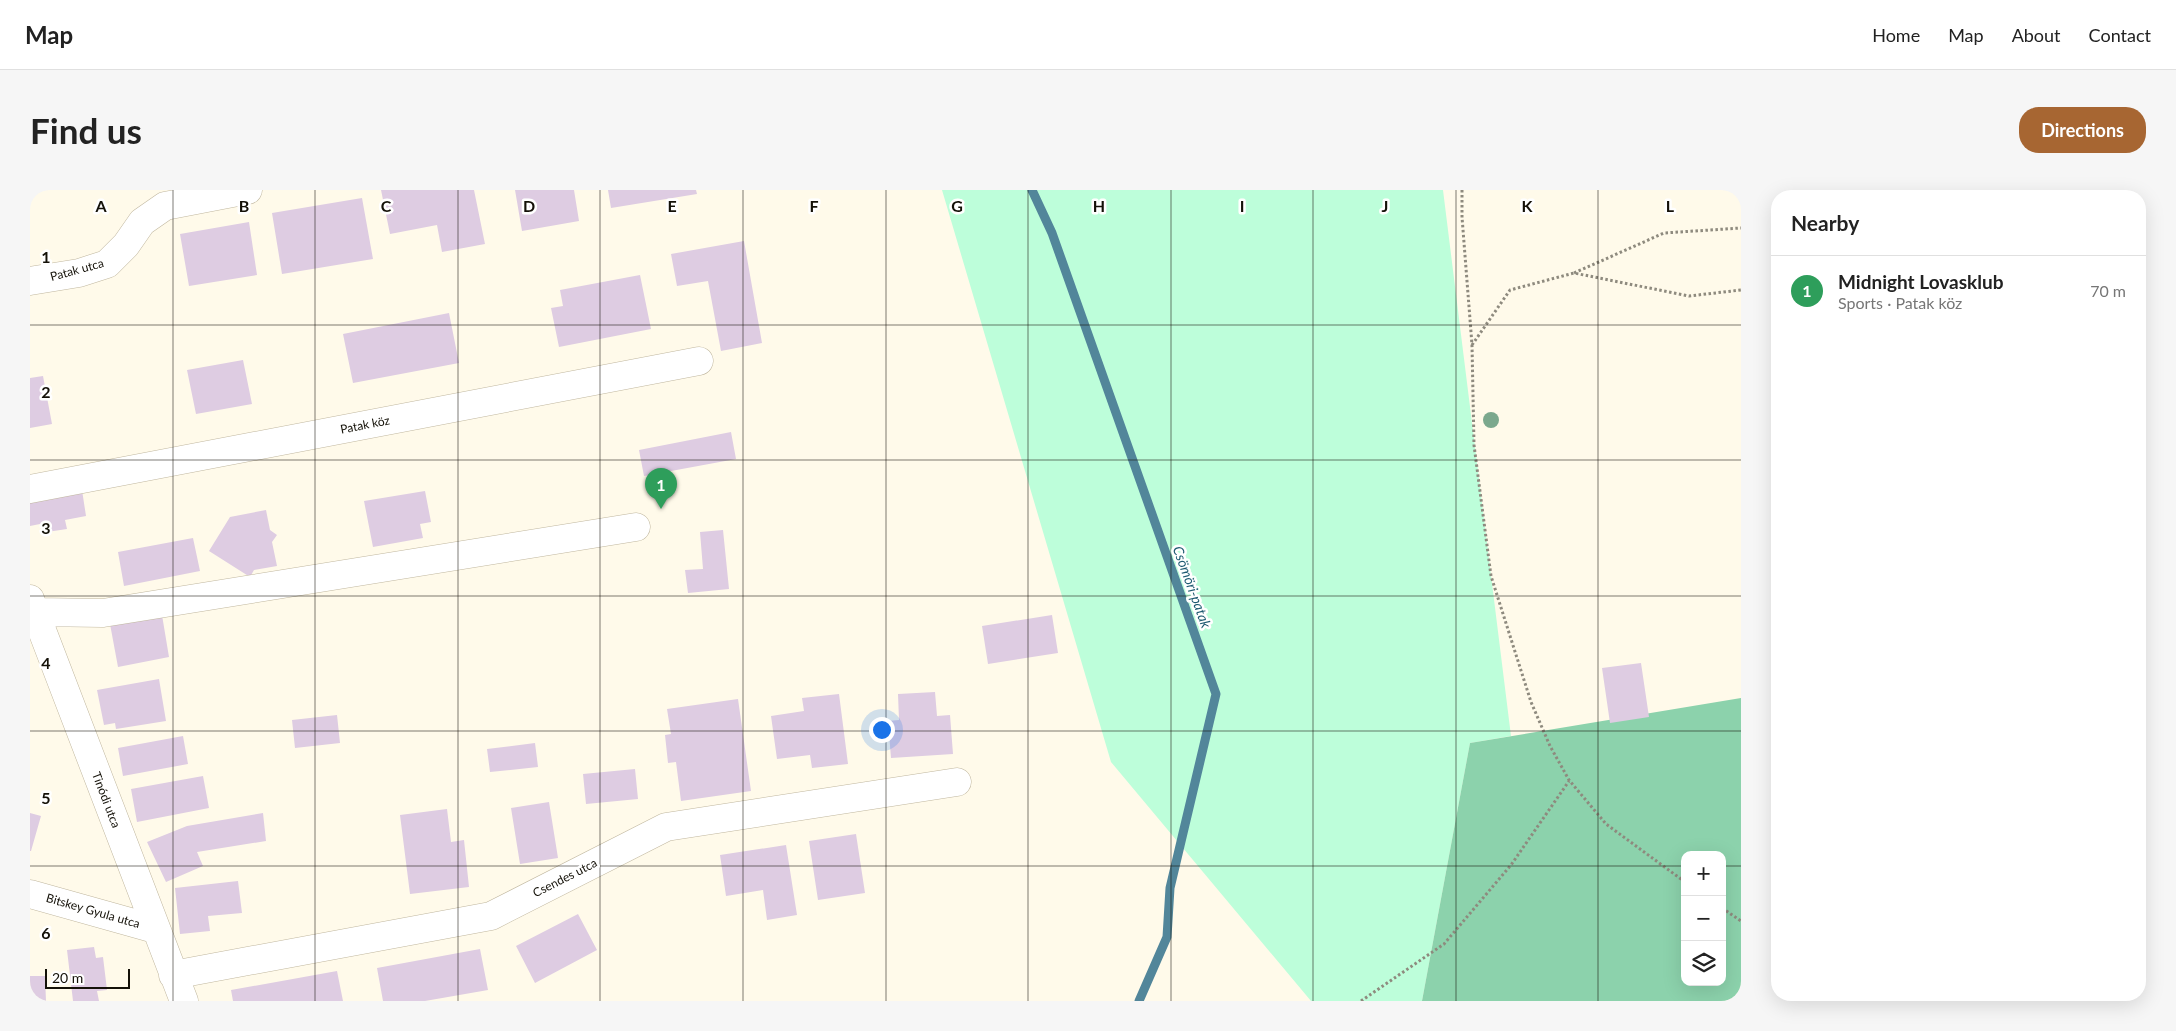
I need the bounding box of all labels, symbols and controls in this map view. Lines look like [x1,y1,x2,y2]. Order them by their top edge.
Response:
text: Map [25,20,73,49]
text: Home [1872,24,1920,46]
text: Map [1948,24,1984,46]
text: About [2012,24,2061,46]
text: Contact [2089,24,2151,46]
button: Directions [2019,107,2146,153]
text: Find us [30,109,142,151]
text: A [94,196,107,215]
text: B [239,196,249,215]
text: C [381,196,392,215]
text: D [523,196,535,215]
text: E [667,196,677,215]
text: F [809,196,819,215]
text: G [951,196,963,215]
text: H [1093,196,1105,215]
text: I [1240,196,1244,215]
text: J [1382,196,1388,215]
text: K [1522,196,1534,215]
text: L [1666,196,1675,215]
text: Nearby [1791,210,1859,235]
text: 1 [41,247,51,266]
street label: Patak utca [48,255,105,284]
text: Midnight Lovasklub [1838,270,2003,293]
text: 1 [1802,281,1812,300]
text: 70 m [2090,281,2126,300]
text: Sports · Patak köz [1838,293,1962,312]
text: 2 [41,382,51,401]
street label: Patak köz [339,412,392,437]
pin: 1 [645,468,677,509]
text: 3 [41,518,51,537]
water label: Csömöri-patak [1170,544,1215,630]
text: 4 [41,653,51,672]
your location [869,717,895,743]
street label: Tinódi utca [89,770,124,830]
text: 5 [41,788,51,807]
map controls [1681,851,1726,986]
button: + [1681,851,1726,896]
street label: Csendes utca [530,855,599,900]
street label: Bitskey Gyula utca [45,890,142,931]
button: − [1681,896,1726,941]
text: 6 [41,923,51,942]
button: layers [1681,941,1726,986]
scale bar [45,966,130,989]
text: 20 m [52,969,83,986]

